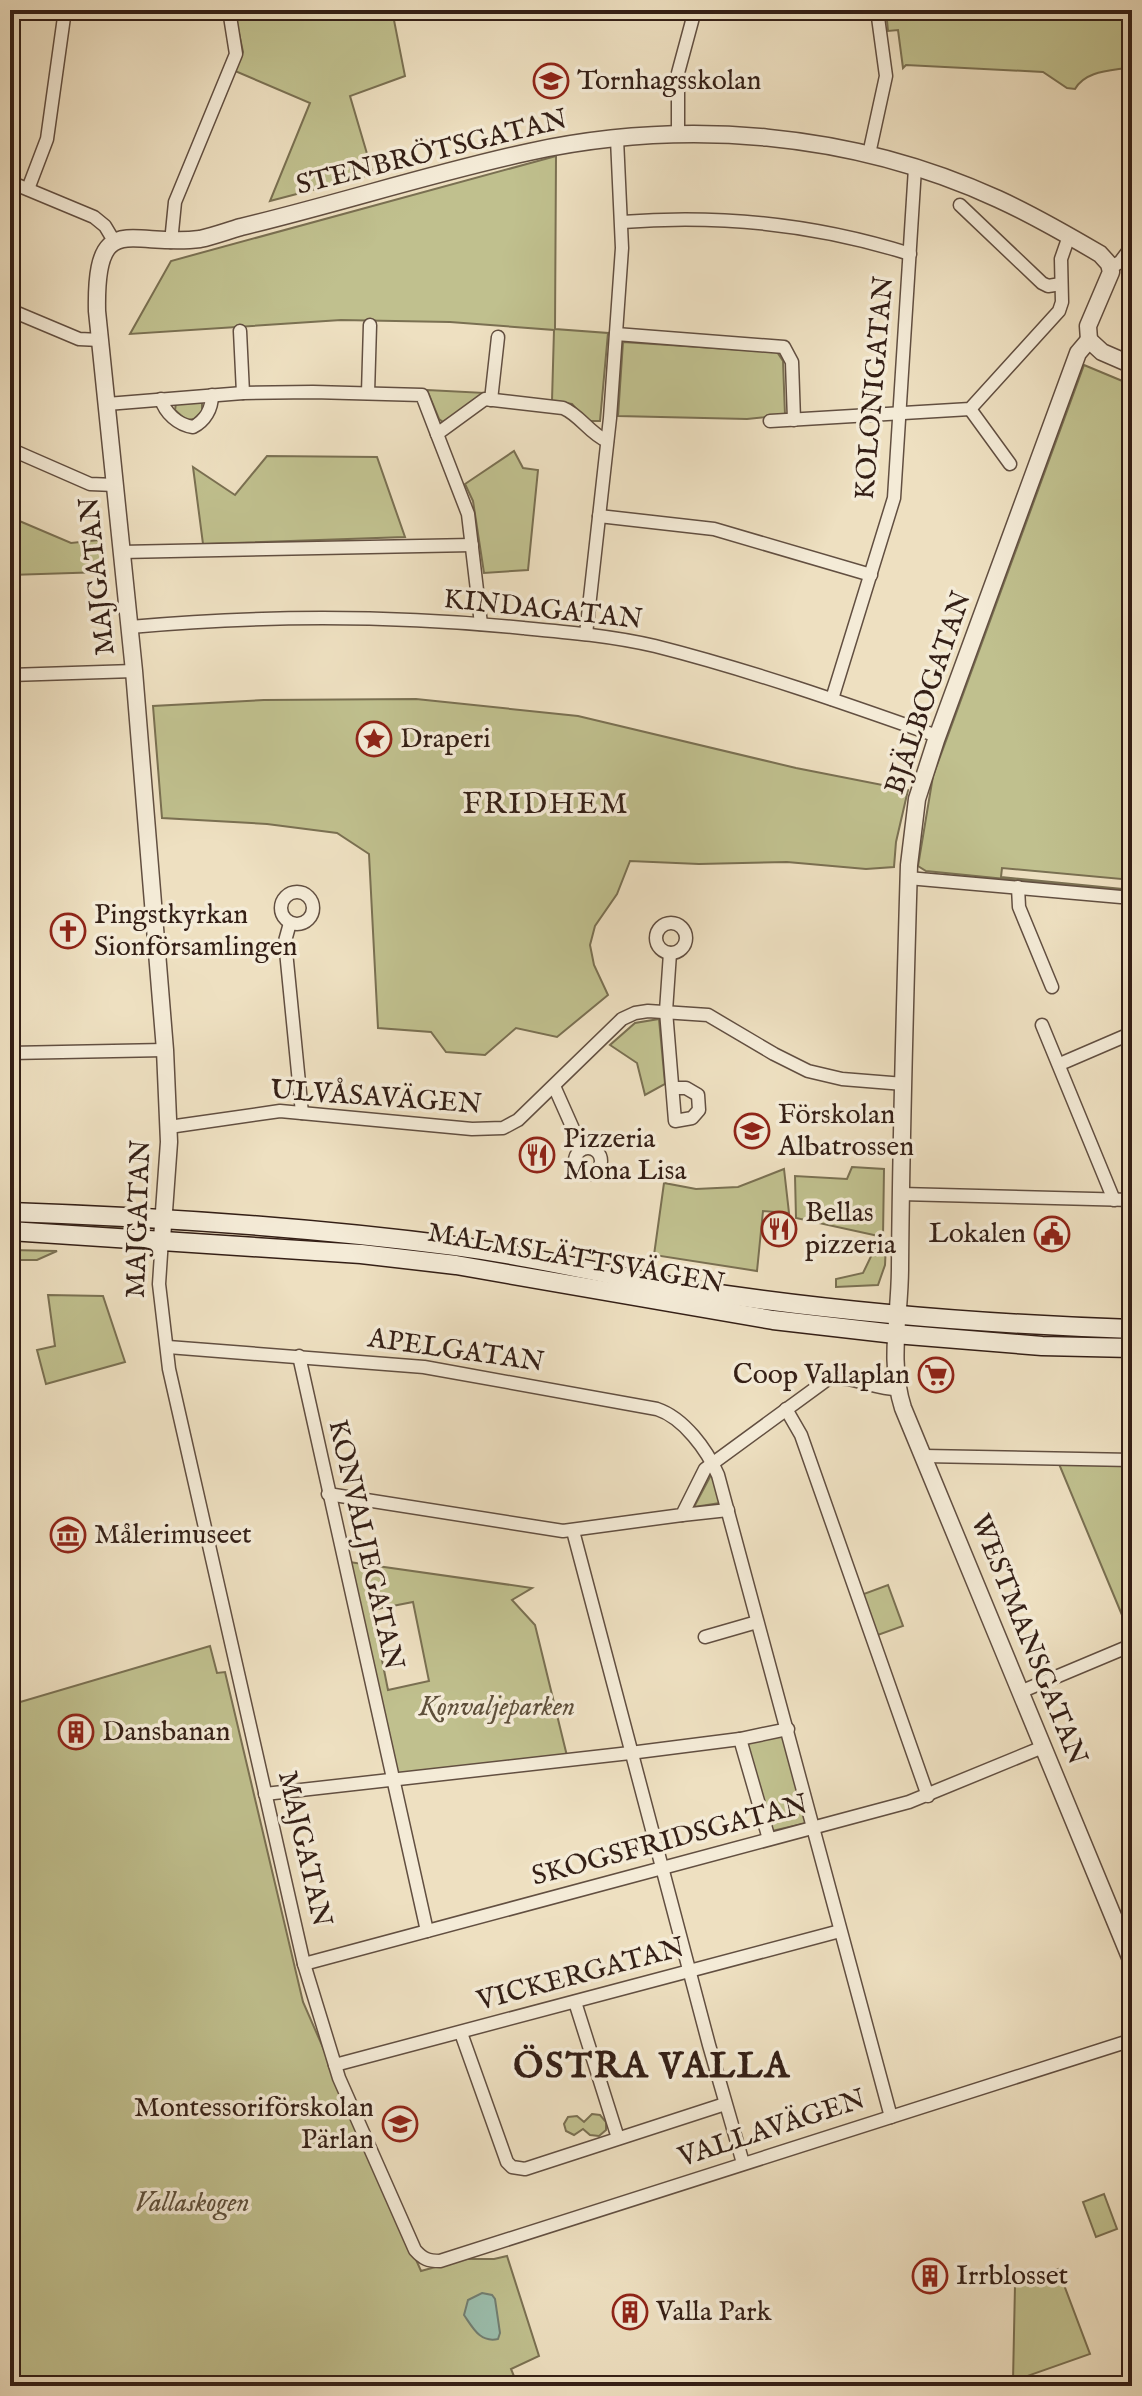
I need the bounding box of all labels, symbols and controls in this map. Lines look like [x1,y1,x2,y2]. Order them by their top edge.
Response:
school or university icon: Tornhagsskolan [532,62,570,100]
place label: Tornhagsskolan [577,64,761,99]
street label: STENBRÖTSGATAN [293,102,571,204]
street label: KOLONIGATAN [848,275,902,501]
street label: MAJGATAN [72,495,124,657]
street label: KINDAGATAN [442,582,644,638]
street label: BJÄLBOGATAN [878,587,980,799]
place icon: Draperi [355,720,393,758]
place label: Draperi [400,722,491,757]
district label: FRIDHEM [462,786,630,824]
place label: Pingstkyrkan Sionförsamlingen [94,898,298,965]
church icon: Pingstkyrkan Sionförsamlingen [49,912,87,950]
street label: ULVÅSAVÄGEN [269,1072,483,1123]
place label: Förskolan Albatrossen [777,1098,914,1165]
school or university icon: Förskolan Albatrossen [733,1112,771,1150]
place label: Pizzeria Mona Lisa [563,1122,687,1189]
restaurant icon: Pizzeria Mona Lisa [518,1136,556,1174]
street label: MAJGATAN [119,1139,159,1299]
place label: Bellas pizzeria [805,1196,897,1263]
restaurant icon: Bellas pizzeria [760,1210,798,1248]
public building icon: Lokalen [1033,1215,1071,1253]
street label: MALMSLÄTTSVÄGEN [425,1216,727,1302]
place label: Lokalen [928,1217,1026,1252]
street label: APELGATAN [365,1321,546,1381]
supermarket icon: Coop Vallaplan [917,1356,955,1394]
place label: Coop Vallaplan [733,1358,910,1393]
street label: KONVALJEGATAN [319,1416,411,1674]
street label: WESTMANSGATAN [962,1509,1094,1771]
museum icon: Målerimuseet [49,1516,87,1554]
place label: Målerimuseet [94,1518,252,1553]
park label: Konvaljeparken [418,1690,575,1725]
building icon: Dansbanan [57,1713,95,1751]
place label: Dansbanan [102,1715,230,1750]
street label: MAJGATAN [269,1768,339,1930]
street label: SKOGSFRIDSGATAN [528,1787,812,1895]
street label: VICKERGATAN [472,1930,689,2020]
district label: ÖSTRA VALLA [513,2044,791,2090]
street label: VALLAVÄGEN [673,2082,870,2176]
place label: Montessoriförskolan Pärlan [134,2091,374,2158]
school or university icon: Montessoriförskolan Pärlan [381,2105,419,2143]
park label: Vallaskogen [134,2186,250,2221]
building icon: Irrblosset [911,2257,949,2295]
place label: Irrblosset [956,2259,1069,2294]
building icon: Valla Park [611,2293,649,2331]
place label: Valla Park [655,2295,772,2330]

